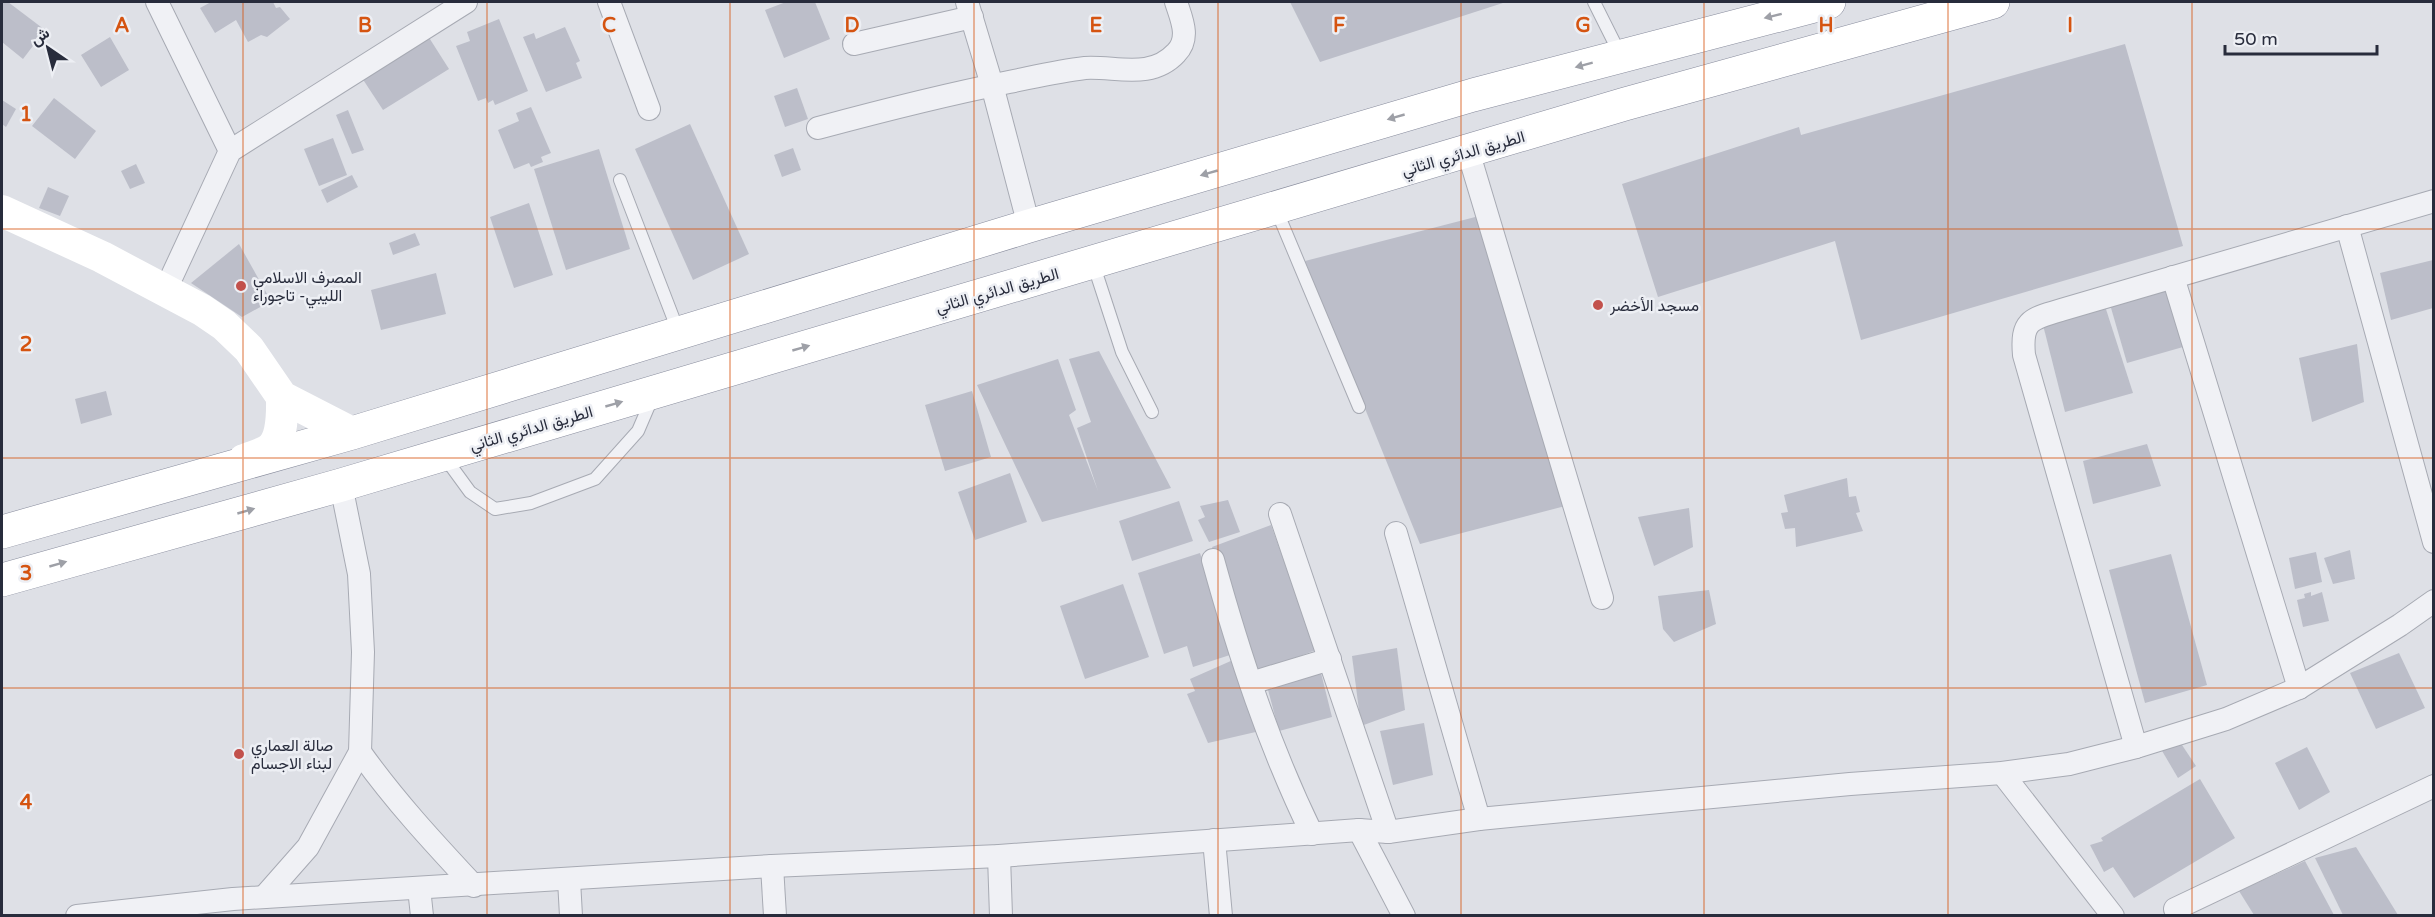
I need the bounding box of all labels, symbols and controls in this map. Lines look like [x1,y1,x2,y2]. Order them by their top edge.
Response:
one-way arrow [1764,12,1782,21]
text: A [115,14,130,38]
text: B [358,14,372,38]
text: C [602,14,616,38]
text: D [844,14,860,38]
text: E [1090,14,1103,38]
text: F [1333,14,1345,38]
text: G [1575,14,1591,38]
text: H [1818,14,1834,38]
text: I [2067,14,2073,38]
north arrow [18,18,78,78]
scale bar [2225,18,2376,56]
text: ش [26,23,54,50]
text: 50 m [2234,28,2278,50]
one-way arrow [1575,60,1593,70]
text: 1 [20,103,32,127]
one-way arrow [1387,113,1405,122]
street label: الطريق الدائري الثاني [1399,127,1528,184]
one-way arrow [1200,169,1218,178]
street label: الطريق الدائري الثاني [933,264,1062,321]
place label: المصرف الاسلامي الليبي- تاجوراء [253,268,362,309]
marker: المصرف الاسلامي الليبي- تاجوراء [234,279,248,293]
place label: مسجد الأخضر [1609,296,1699,316]
marker: مسجد الأخضر [1591,298,1605,312]
text: 2 [20,333,32,357]
one-way arrow [792,343,810,352]
one-way arrow [605,399,623,408]
street label: الطريق الدائري الثاني [467,402,596,459]
one-way arrow [237,506,255,515]
one-way arrow [49,559,67,568]
text: 3 [20,562,32,586]
place label: صالة العماري لبناء الاجسام [251,736,333,774]
marker: صالة العماري لبناء الاجسام [232,747,246,761]
text: 4 [20,791,33,815]

